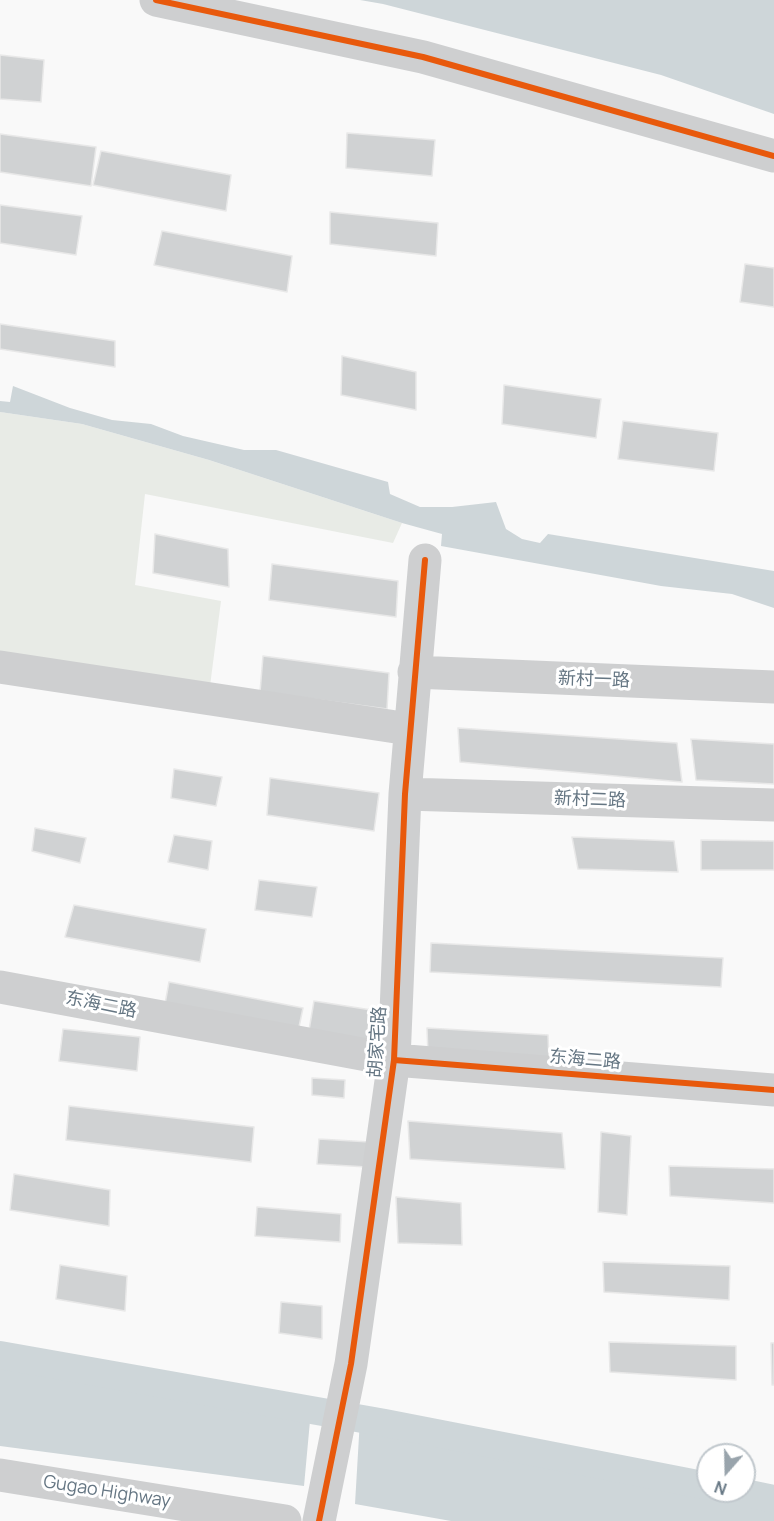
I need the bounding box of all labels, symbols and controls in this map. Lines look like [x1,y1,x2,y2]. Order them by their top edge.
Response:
street label: 新村一路 [558,668,630,692]
street label: 新村二路 [554,788,626,812]
street label: 东海二路 [64,988,138,1022]
street label: 胡家宅路 [365,1005,391,1079]
street label: 东海二路 [548,1046,622,1074]
north arrow [696,1443,756,1503]
street label: Gugao Highway [42,1471,172,1513]
text: N [711,1476,730,1500]

